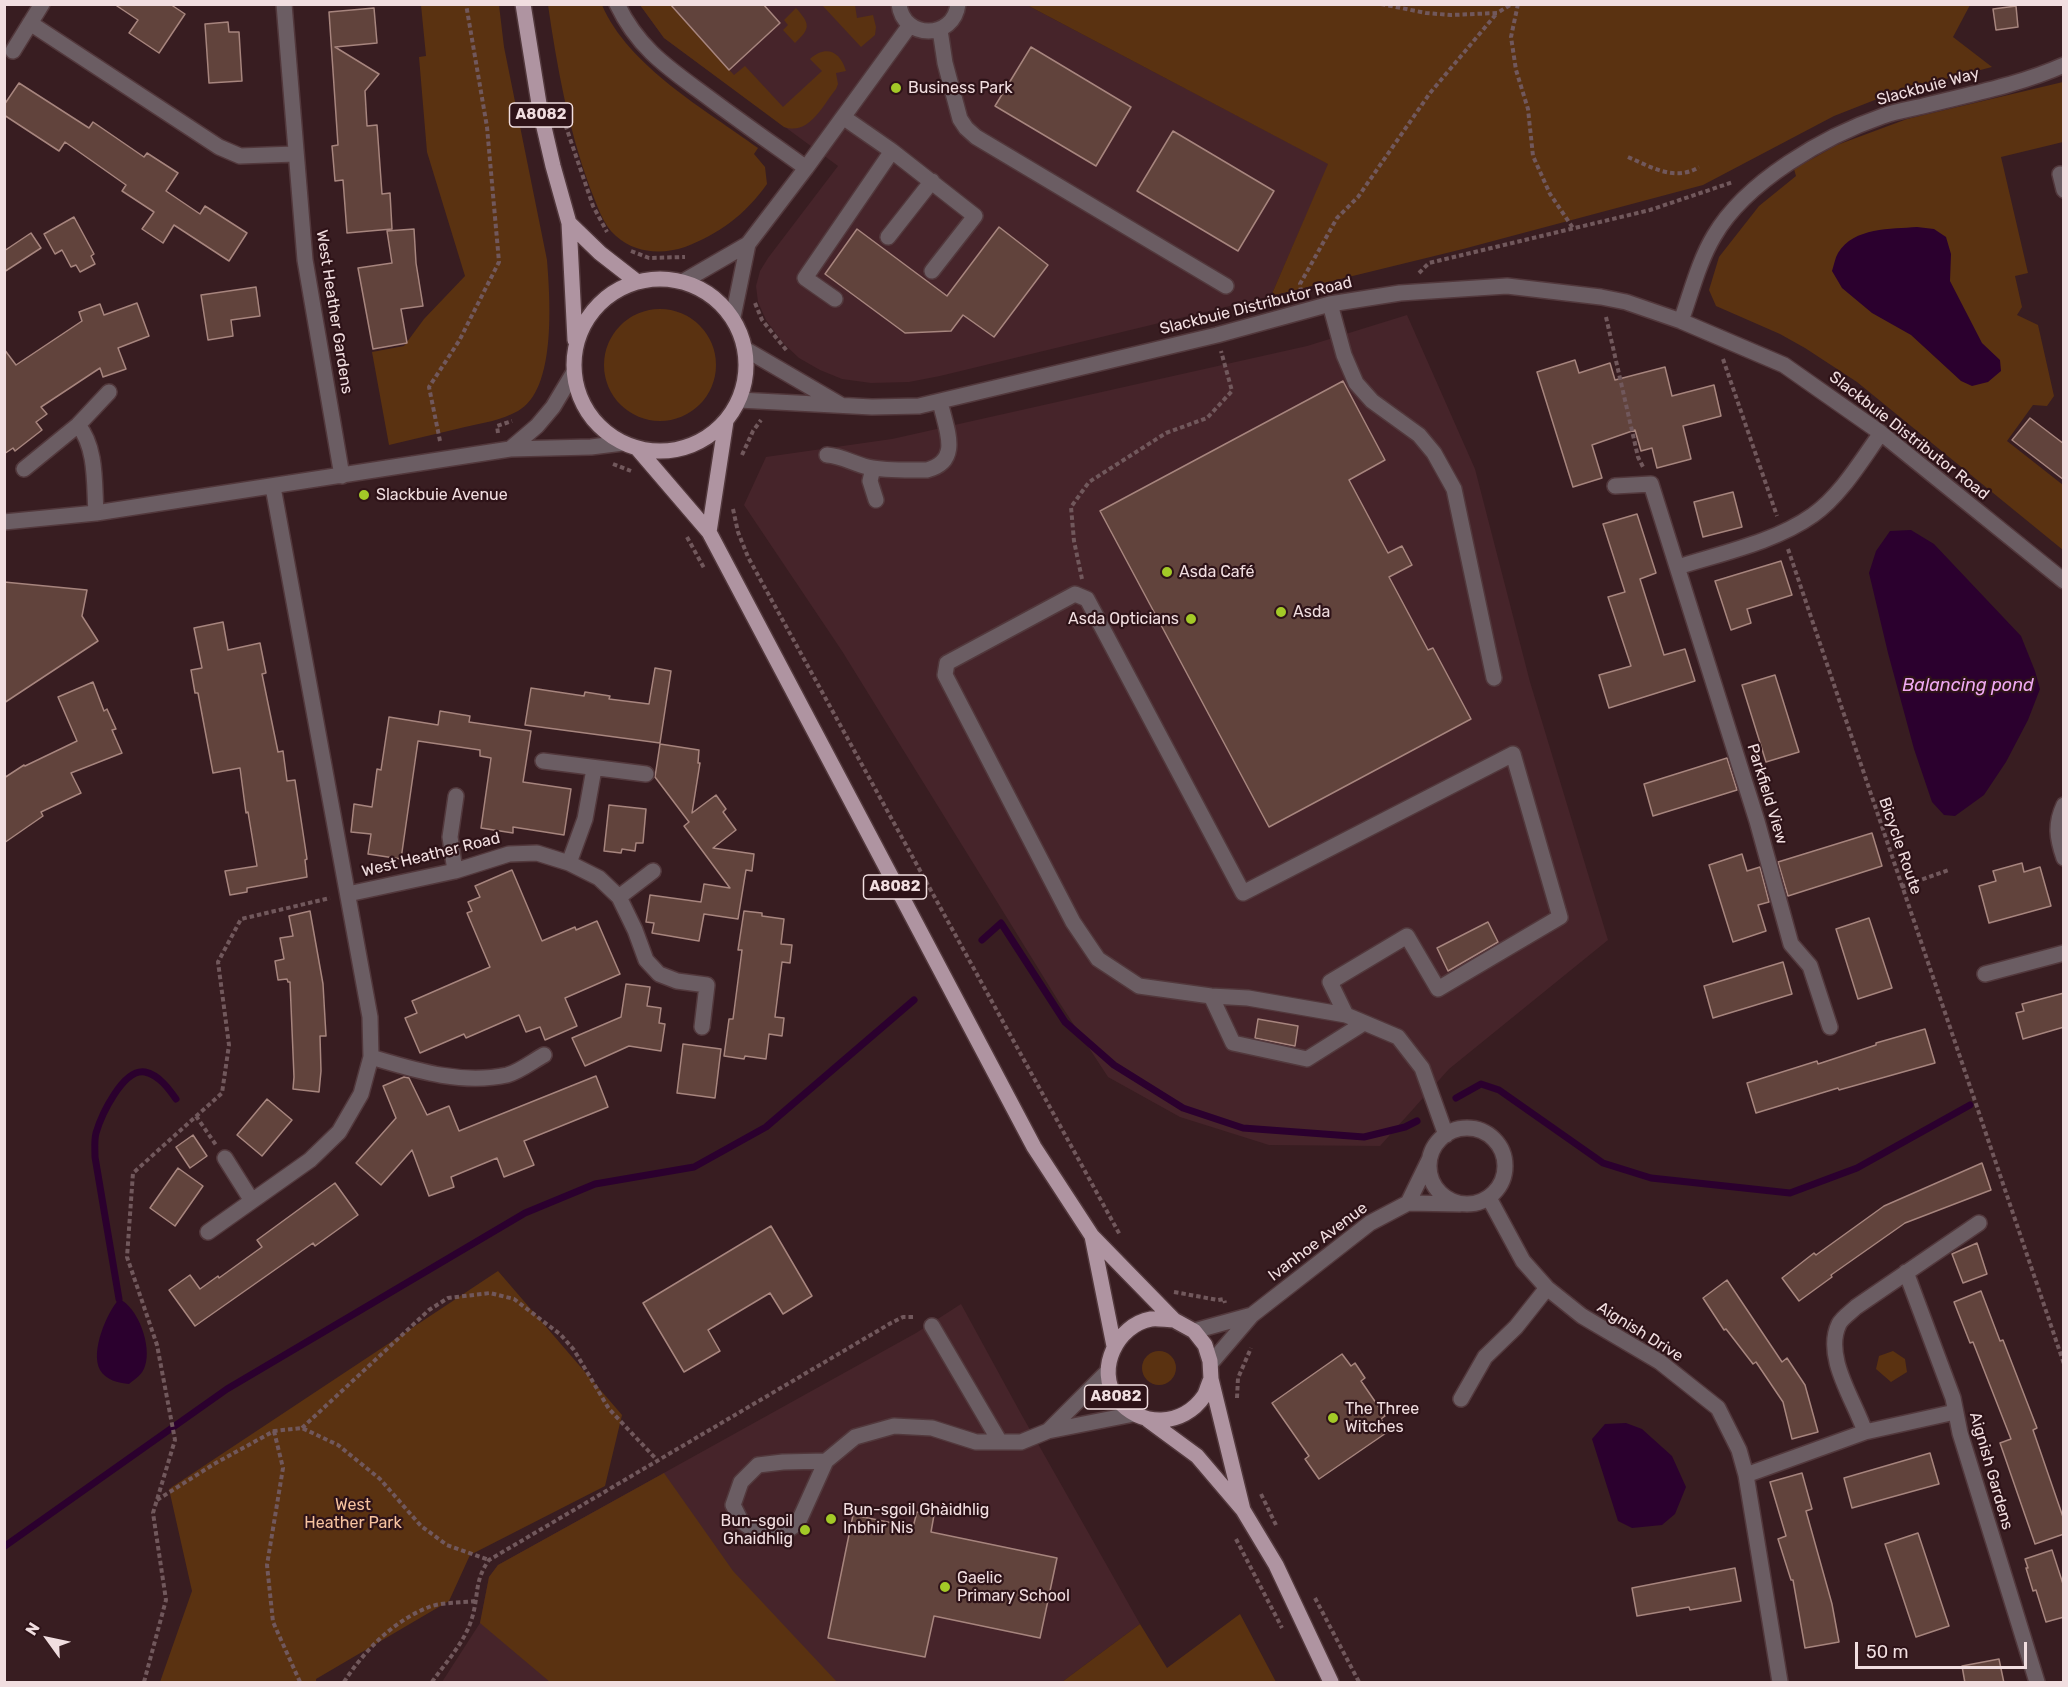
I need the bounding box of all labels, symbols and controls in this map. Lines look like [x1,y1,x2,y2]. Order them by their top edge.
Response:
street label: Slackbuie Way [1875,64,1981,110]
place label: Business Park [908,78,1013,98]
marker: Business Park [889,81,903,95]
road number: A8082 [510,103,572,127]
street label: West Heather Gardens [312,229,356,395]
street label: Slackbuie Distributor Road [1158,273,1354,339]
street label: Slackbuie Distributor Road [1825,368,1993,504]
place label: Slackbuie Avenue [376,485,508,505]
marker: Slackbuie Avenue [357,488,371,502]
place label: Asda Café [1179,562,1255,582]
marker: Asda Café [1160,565,1174,579]
place label: Asda [1293,602,1330,622]
marker: Asda [1274,605,1288,619]
place label: Asda Opticians [1068,609,1179,629]
marker: Asda Opticians [1184,612,1198,626]
water label: Balancing pond [1902,675,2034,697]
street label: Parkfield View [1743,741,1791,847]
street label: Bicycle Route [1874,795,1926,897]
street label: West Heather Road [360,829,502,881]
road number: A8082 [864,875,926,899]
street label: Ivanhoe Avenue [1265,1198,1371,1286]
street label: Aignish Drive [1593,1298,1687,1366]
road number: A8082 [1084,1385,1148,1409]
place label: The Three Witches [1345,1399,1419,1437]
street label: Aignish Gardens [1965,1410,2017,1532]
marker: The Three Witches [1326,1411,1340,1425]
park label: West Heather Park [304,1495,402,1533]
place label: Bun-sgoil Ghàidhlig Inbhir Nis [843,1500,989,1538]
place label: Bun-sgoil Ghaidhlig [721,1511,793,1549]
marker: Bun-sgoil Ghàidhlig Inbhir Nis [824,1512,838,1526]
marker: Bun-sgoil Ghaidhlig [798,1523,812,1537]
place label: Gaelic Primary School [957,1568,1070,1606]
marker: Gaelic Primary School [938,1580,952,1594]
north arrow [18,1609,78,1669]
text: N [21,1619,44,1639]
scale bar [1858,1630,2030,1668]
text: 50 m [1866,1641,1909,1663]

